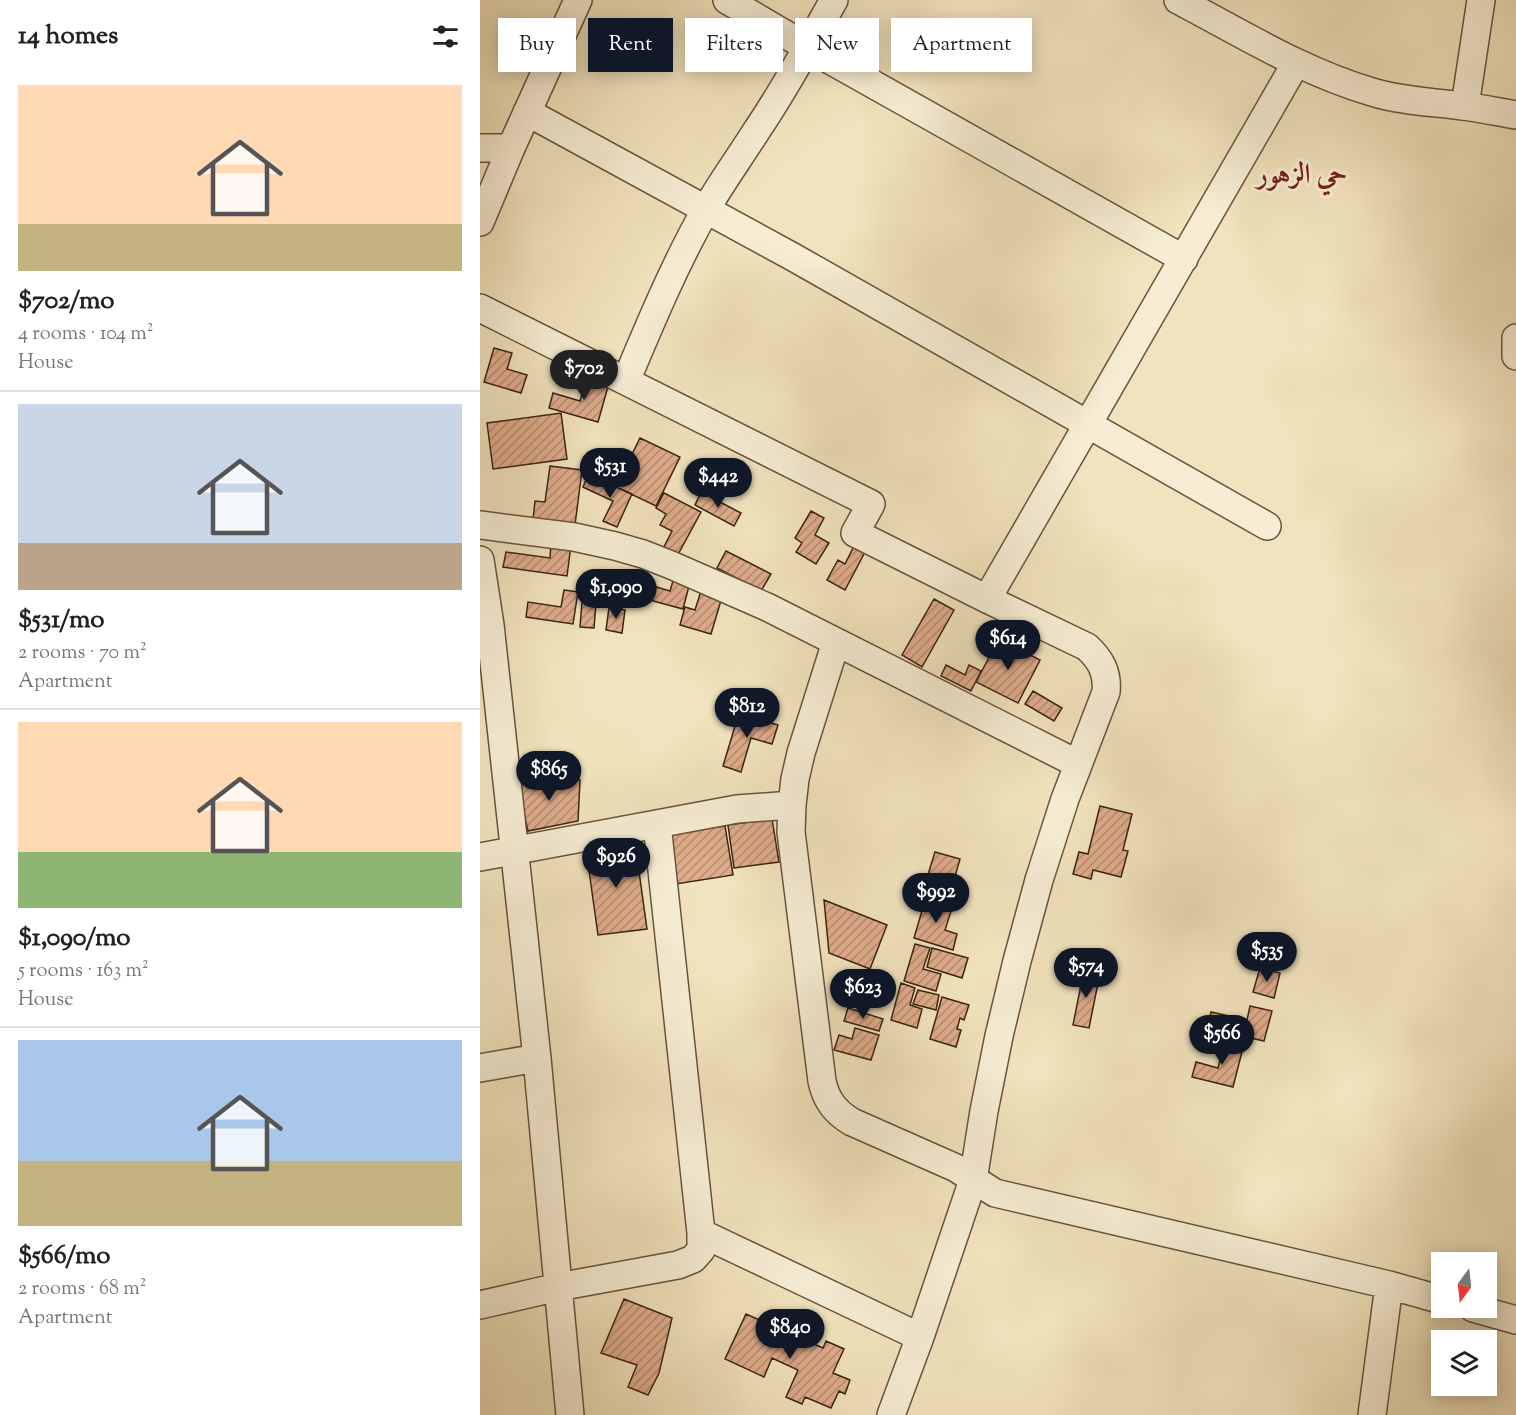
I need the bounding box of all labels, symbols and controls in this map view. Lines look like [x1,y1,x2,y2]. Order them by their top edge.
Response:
text: 14 homes [18,18,118,55]
chip: Buy [498,18,576,72]
chip: Rent [588,18,673,72]
chip: Filters [685,18,783,72]
chip: New [795,18,879,72]
chip: Apartment [891,18,1032,72]
icon: filters [429,20,462,53]
icon: home [186,124,294,232]
district label: حي الزهور [1254,156,1347,196]
text: $702/mo [18,283,115,320]
text: 4 rooms · 104 m² [18,320,154,349]
text: House [18,349,73,378]
pin: $702 [548,350,620,401]
text: $702 [564,355,604,384]
icon: home [186,443,294,551]
pin: $531 [574,448,646,499]
text: $531 [594,453,626,482]
pin: $442 [682,458,754,509]
text: $442 [698,463,738,492]
pin: $1,090 [567,569,665,620]
text: $1,090 [590,574,642,603]
text: $531/mo [18,602,105,639]
pin: $614 [972,620,1044,671]
text: $614 [989,625,1027,654]
text: 2 rooms · 70 m² [18,639,147,668]
text: Apartment [18,668,113,697]
pin: $812 [711,688,783,739]
text: $812 [729,693,765,722]
pin: $865 [513,751,585,802]
text: $865 [530,756,568,785]
icon: home [186,761,294,869]
pin: $926 [580,838,652,889]
text: $926 [596,843,636,872]
pin: $992 [900,873,972,924]
text: $992 [916,878,956,907]
text: $1,090/mo [18,920,131,957]
pin: $535 [1231,932,1303,983]
text: $535 [1251,937,1283,966]
pin: $574 [1050,948,1122,999]
text: $574 [1068,953,1104,982]
text: 5 rooms · 163 m² [18,957,149,986]
pin: $623 [827,969,899,1020]
text: $623 [844,974,882,1003]
text: House [18,986,73,1015]
pin: $566 [1186,1015,1258,1066]
text: $566 [1203,1020,1241,1049]
icon: home [186,1079,294,1187]
text: $566/mo [18,1238,111,1275]
north arrow [1431,1252,1497,1318]
map controls [1431,1252,1497,1396]
text: 2 rooms · 68 m² [18,1275,146,1304]
text: Apartment [18,1304,113,1333]
pin: $840 [754,1309,826,1360]
text: $840 [770,1314,810,1343]
button: layers [1431,1330,1497,1396]

